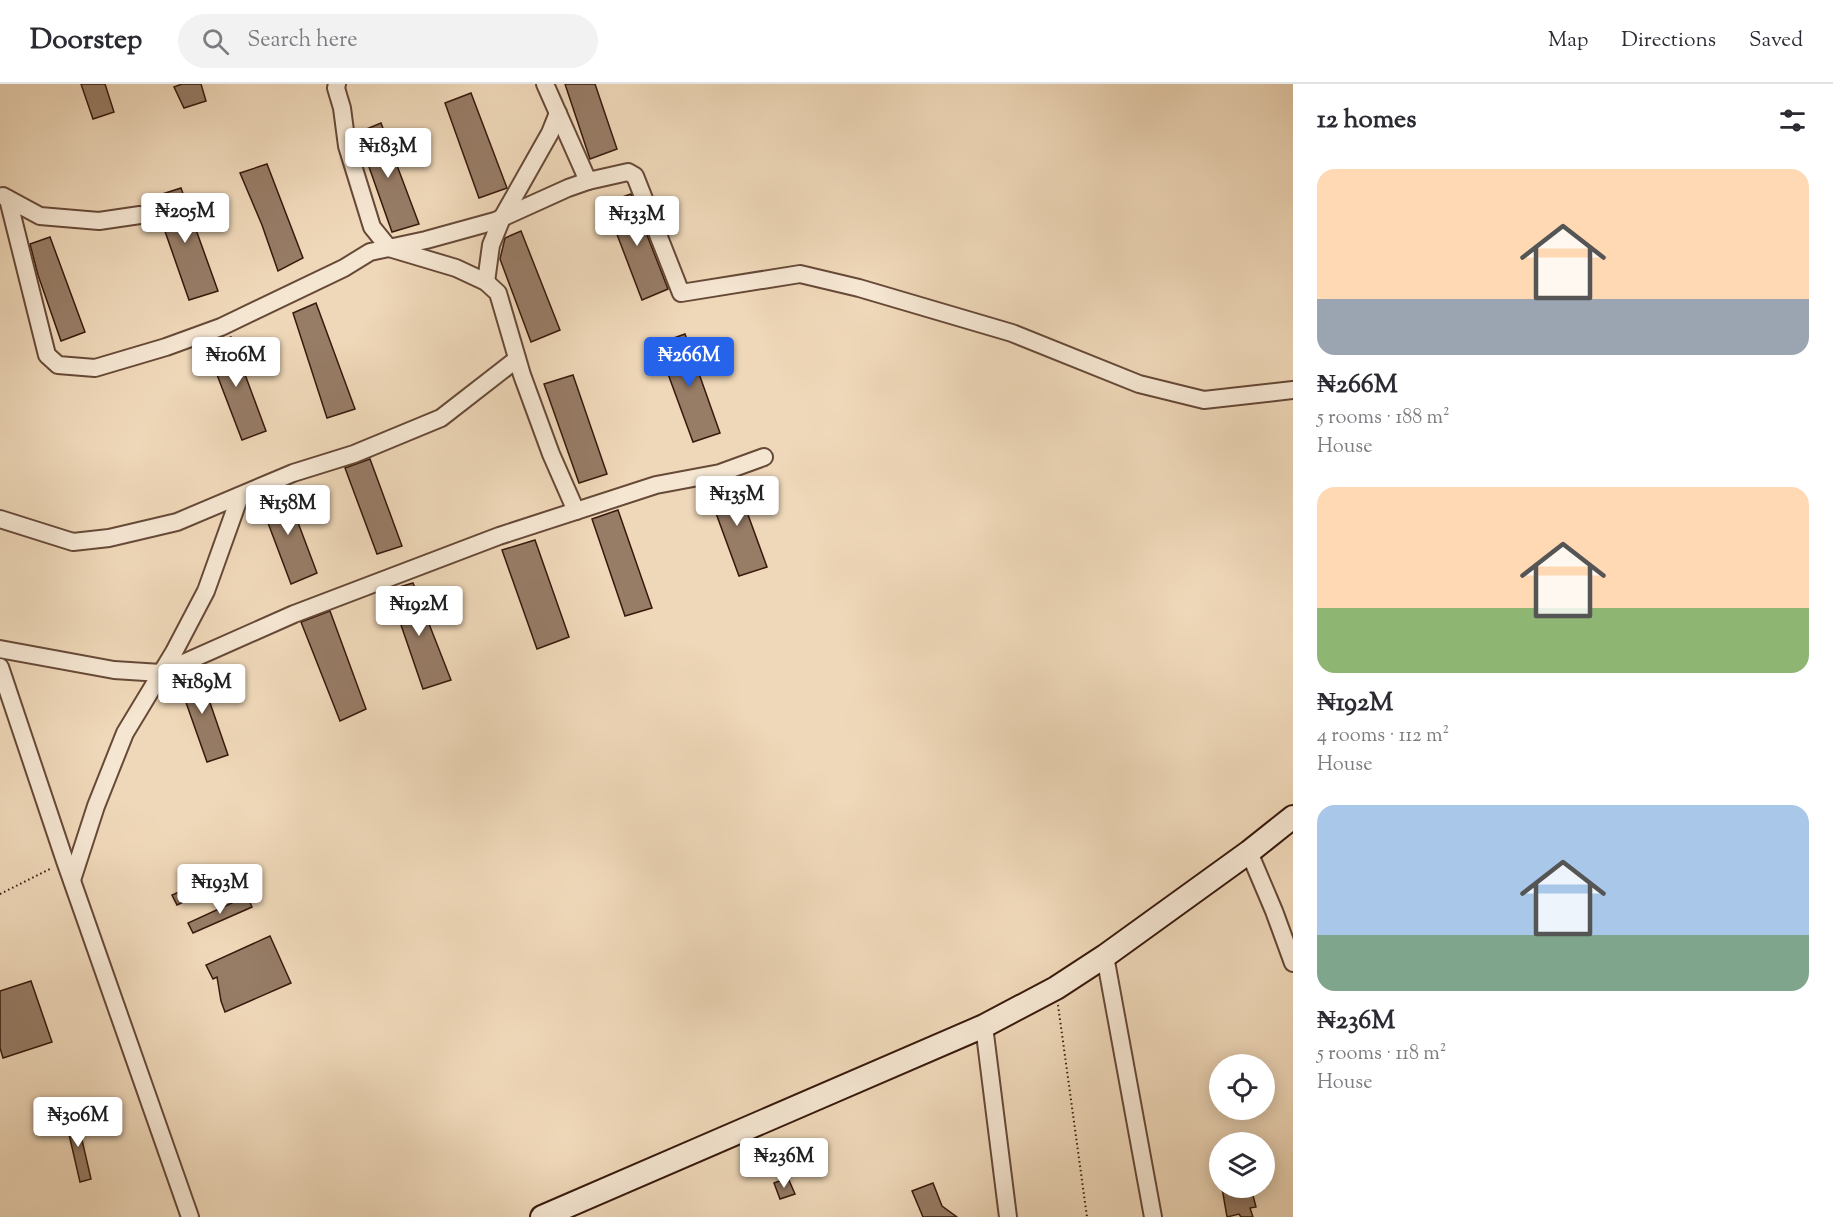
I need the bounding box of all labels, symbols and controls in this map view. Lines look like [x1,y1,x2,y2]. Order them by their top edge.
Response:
search box [178,14,598,68]
text: Doorstep [30,21,142,61]
icon: search [199,25,232,58]
text: Search here [247,25,358,57]
text: Map [1548,26,1588,56]
text: Directions [1621,26,1716,56]
text: Saved [1749,26,1803,56]
text: 12 homes [1317,102,1416,139]
icon: filters [1776,104,1809,137]
pin: ₦183M [346,128,430,179]
text: ₦183M [359,133,417,162]
pin: ₦205M [143,193,227,244]
pin: ₦133M [595,196,679,247]
text: ₦205M [155,198,215,227]
text: ₦133M [609,201,665,230]
icon: home [1509,208,1617,316]
pin: ₦106M [194,337,278,388]
pin: ₦266M [647,337,731,388]
text: ₦106M [206,342,266,371]
text: ₦266M [658,342,720,371]
text: ₦266M [1317,367,1398,404]
text: 5 rooms · 188 m² [1317,404,1450,433]
text: House [1317,433,1372,462]
pin: ₦135M [695,476,779,527]
text: ₦135M [710,481,764,510]
pin: ₦158M [246,485,330,536]
text: ₦158M [260,490,316,519]
icon: home [1509,526,1617,634]
pin: ₦192M [377,586,461,637]
text: ₦192M [390,591,448,620]
pin: ₦189M [160,664,244,715]
text: ₦189M [172,669,232,698]
text: ₦192M [1317,685,1393,722]
text: 4 rooms · 112 m² [1317,722,1449,751]
text: House [1317,751,1372,780]
icon: home [1509,844,1617,952]
pin: ₦193M [178,864,262,915]
text: ₦193M [191,869,249,898]
text: ₦236M [1317,1003,1395,1040]
text: 5 rooms · 118 m² [1317,1040,1447,1069]
map controls [1209,1054,1275,1198]
button: locate [1209,1054,1275,1120]
text: House [1317,1069,1372,1098]
pin: ₦306M [36,1097,120,1148]
text: ₦306M [47,1102,109,1131]
button: layers [1209,1132,1275,1198]
pin: ₦236M [742,1138,826,1189]
text: ₦236M [754,1143,814,1172]

